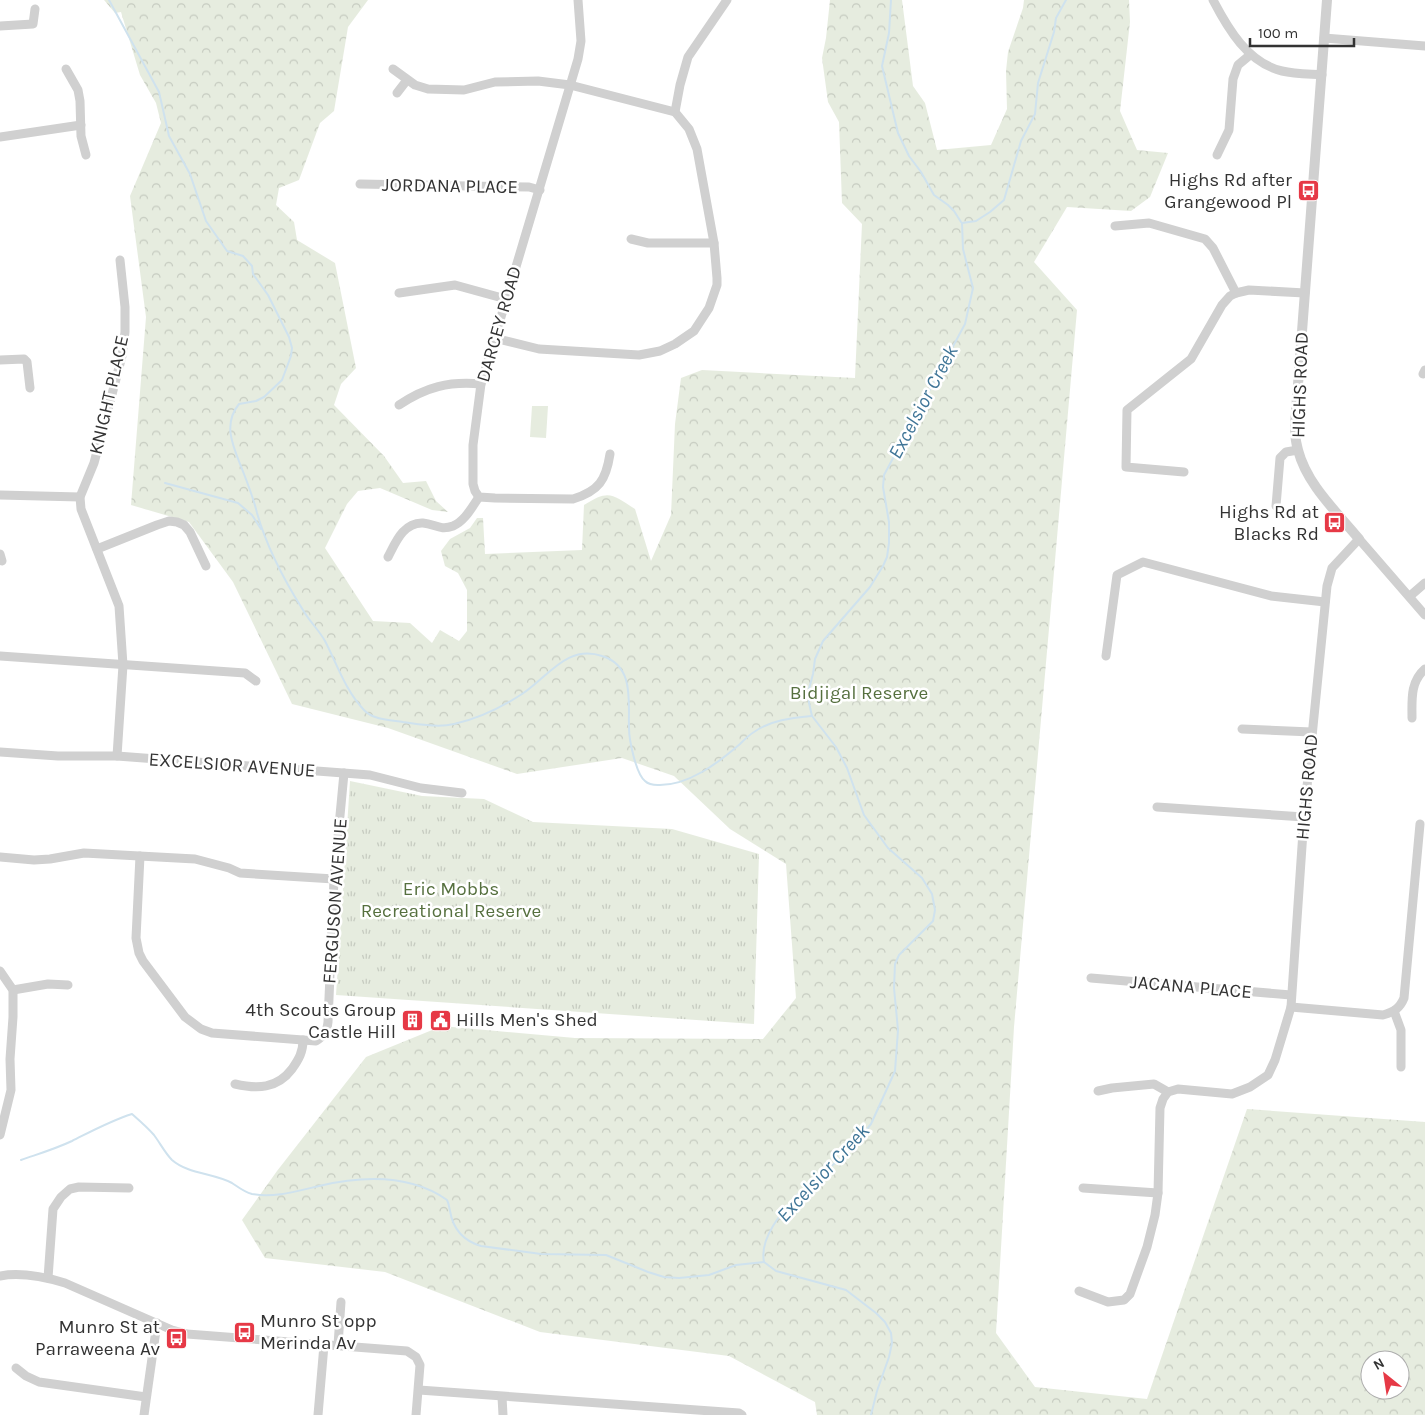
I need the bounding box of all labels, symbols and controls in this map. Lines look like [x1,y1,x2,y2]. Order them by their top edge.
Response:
scale bar [1250,15,1354,47]
text: 100 m [1258,24,1298,42]
place label: Highs Rd after Grangewood Pl [1164,169,1292,213]
street label: JORDANA PLACE [382,174,518,198]
bus stop icon: Highs Rd after Grangewood Pl [1296,179,1320,203]
street label: DARCEY ROAD [472,263,526,385]
street label: HIGHS ROAD [1287,331,1313,439]
street label: KNIGHT PLACE [85,333,133,457]
water label: Excelsior Creek [883,341,963,463]
place label: Highs Rd at Blacks Rd [1219,501,1319,545]
bus stop icon: Highs Rd at Blacks Rd [1323,511,1347,535]
park label: Bidjigal Reserve [790,682,928,704]
street label: HIGHS ROAD [1291,733,1323,841]
street label: EXCELSIOR AVENUE [148,748,316,782]
street label: FERGUSON AVENUE [318,817,352,985]
park label: Eric Mobbs Recreational Reserve [361,878,541,922]
street label: JACANA PLACE [1129,971,1253,1003]
place label: 4th Scouts Group Castle Hill [245,999,396,1043]
public building icon: Hills Men's Shed [428,1008,452,1032]
building icon: 4th Scouts Group Castle Hill [400,1009,424,1033]
place label: Hills Men's Shed [456,1009,598,1031]
water label: Excelsior Creek [772,1119,875,1227]
place label: Munro St opp Merinda Av [260,1310,377,1354]
place label: Munro St at Parraweena Av [35,1316,160,1360]
bus stop icon: Munro St opp Merinda Av [232,1320,256,1344]
bus stop icon: Munro St at Parraweena Av [164,1326,188,1350]
north arrow [1360,1350,1410,1400]
text: N [1370,1354,1387,1374]

